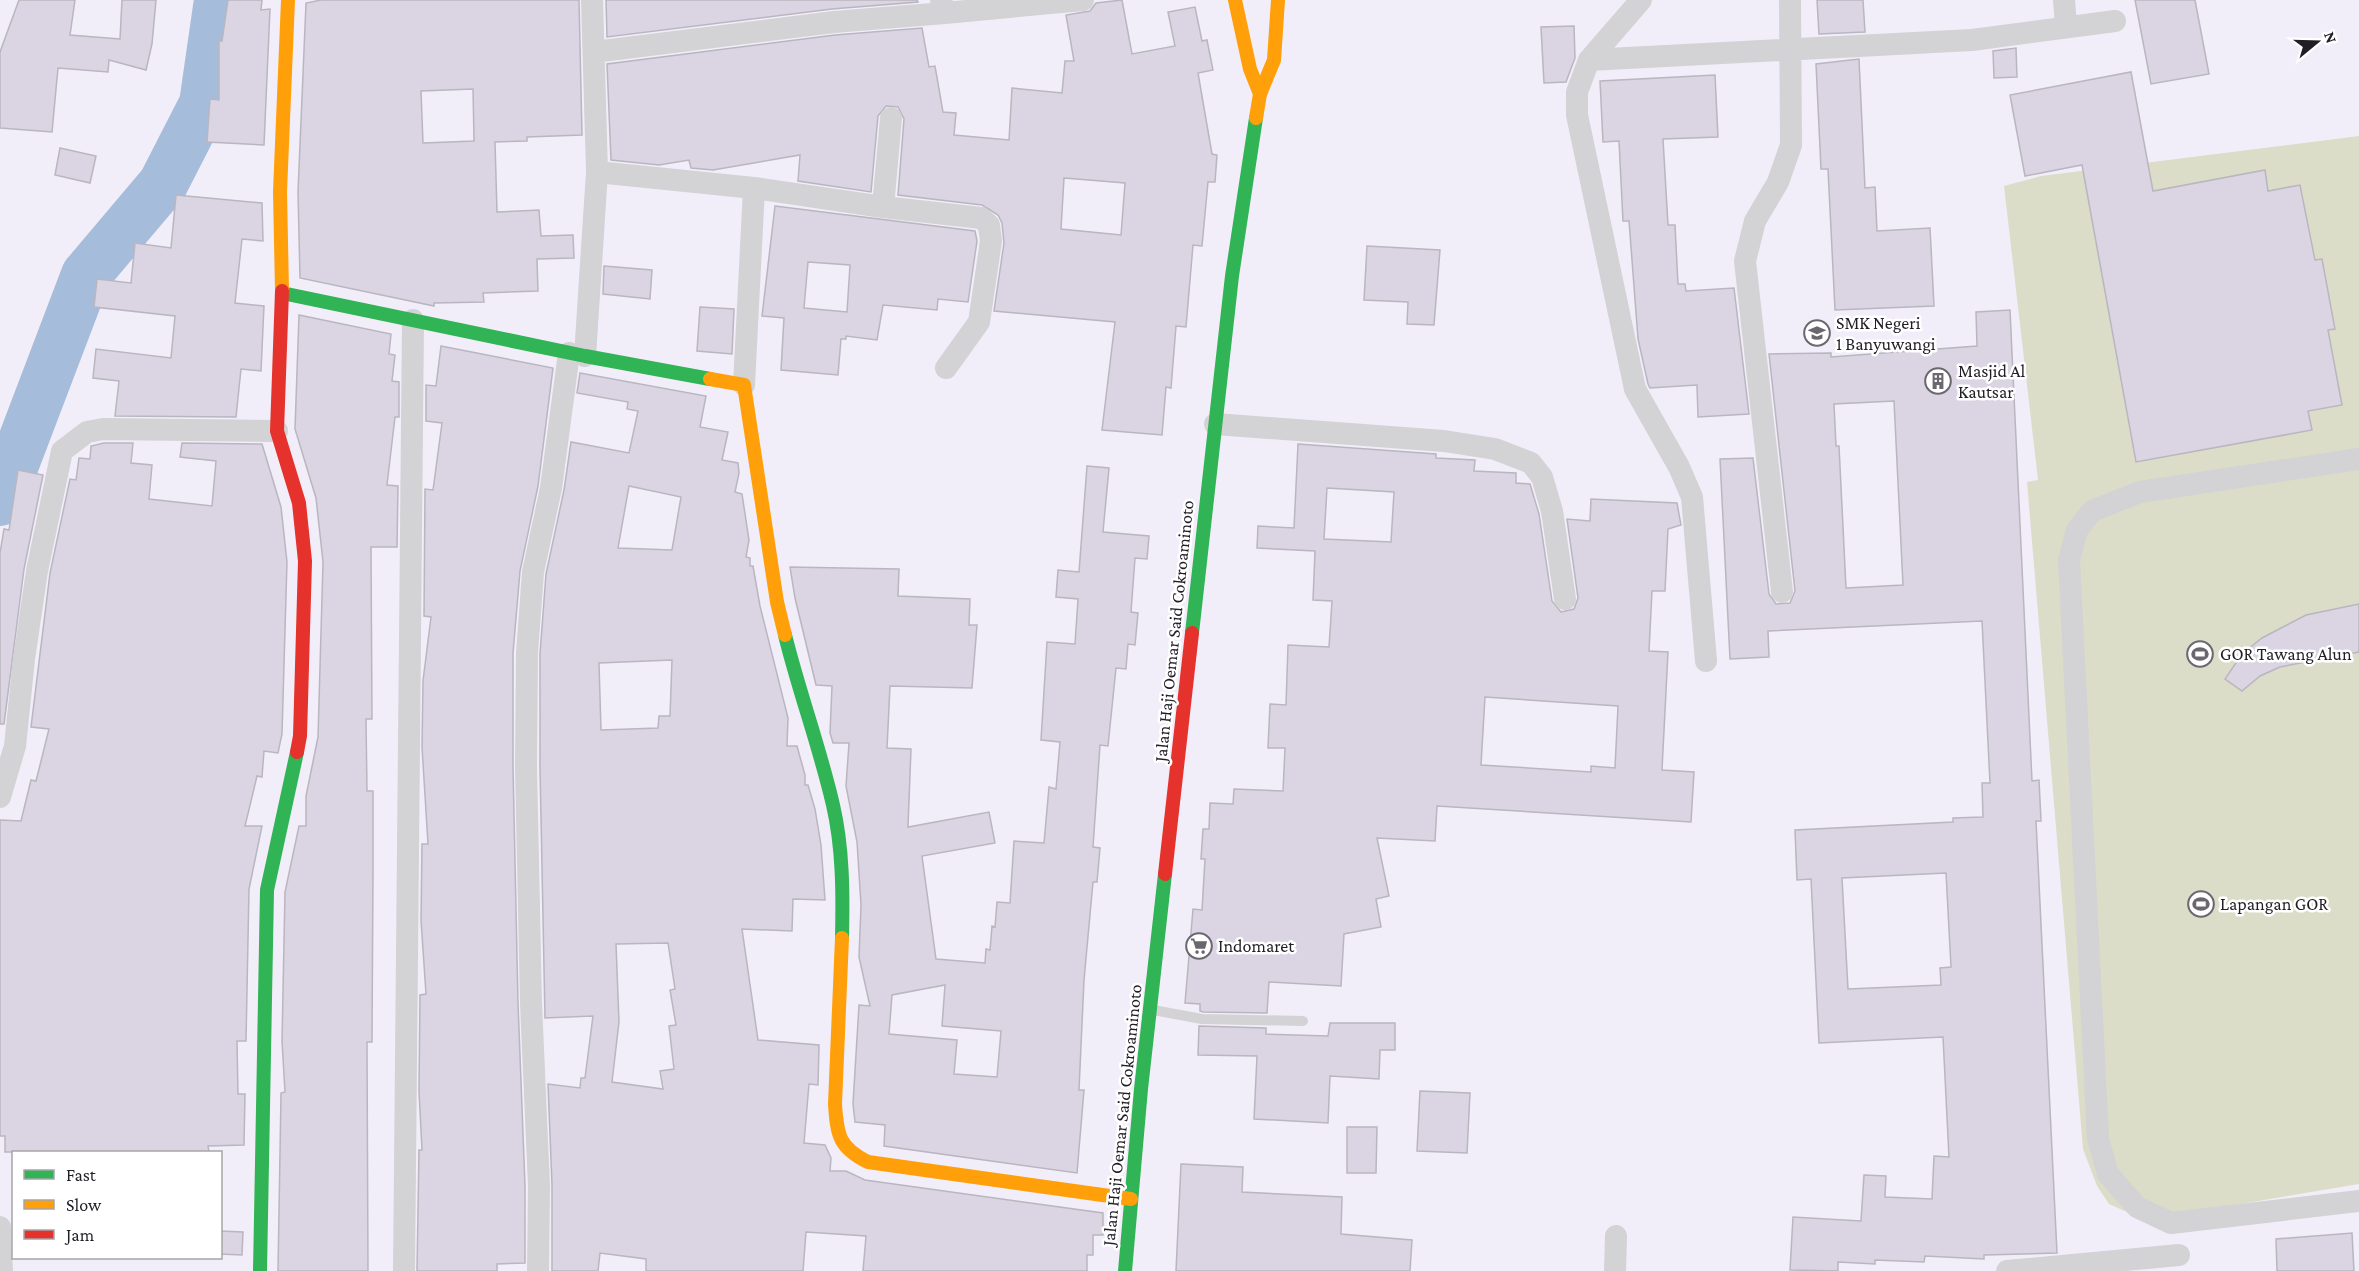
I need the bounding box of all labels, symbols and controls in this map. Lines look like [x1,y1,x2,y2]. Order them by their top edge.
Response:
north arrow [2287,12,2347,72]
text: N [2321,29,2341,45]
place label: SMK Negeri 1 Banyuwangi [1836,313,1936,354]
school or university icon: SMK Negeri 1 Banyuwangi [1802,318,1832,348]
place label: Masjid Al Kautsar [1958,361,2026,402]
building icon: Masjid Al Kautsar [1923,366,1953,396]
street label: Jalan Haji Oemar Said Cokroaminoto [1150,499,1199,765]
sports icon: GOR Tawang Alun [2185,639,2215,669]
place label: GOR Tawang Alun [2220,644,2352,664]
sports icon: Lapangan GOR [2186,889,2216,919]
place label: Lapangan GOR [2220,894,2329,914]
supermarket icon: Indomaret [1184,931,1214,961]
place label: Indomaret [1218,936,1295,956]
street label: Jalan Haji Oemar Said Cokroaminoto [1098,983,1147,1249]
legend [12,1151,222,1259]
text: Fast [66,1165,97,1185]
text: Slow [66,1195,102,1215]
text: Jam [64,1225,95,1245]

